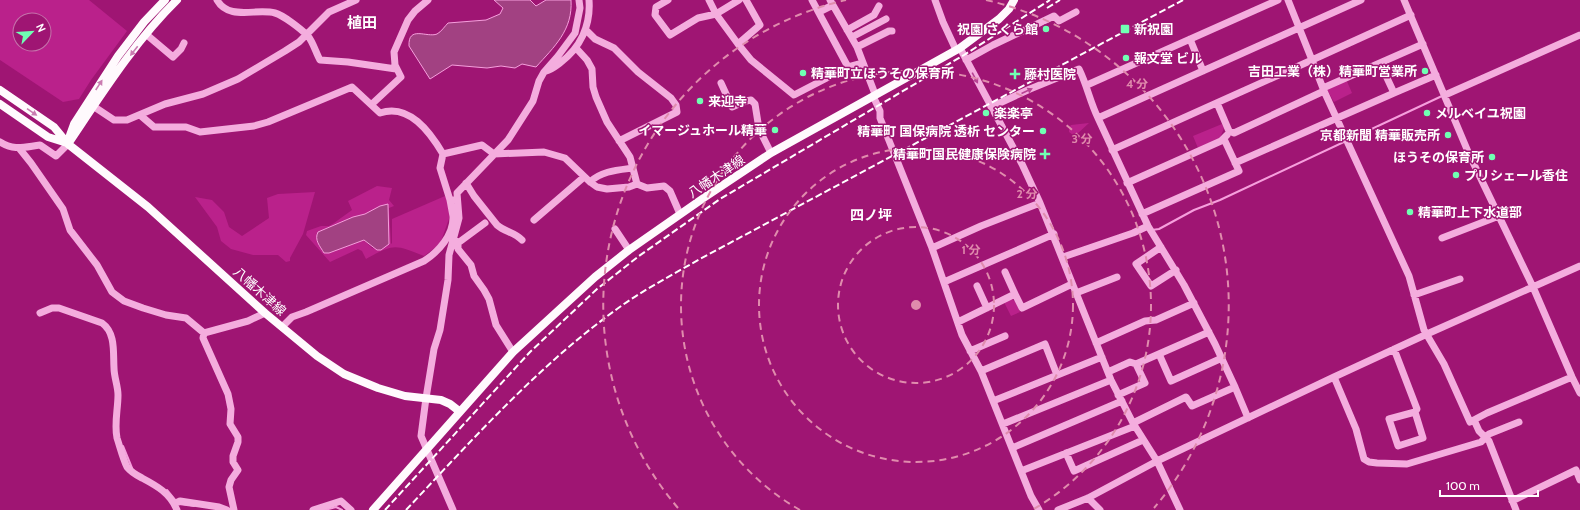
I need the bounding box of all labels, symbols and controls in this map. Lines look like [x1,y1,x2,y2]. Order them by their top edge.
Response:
north arrow [12,12,52,52]
district label: 植田 [347,14,377,32]
text: N [33,21,49,34]
place label: 祝園 さくら館 [957,21,1038,37]
place label: 新祝園 [1134,21,1173,37]
marker: 新祝園 [1119,23,1131,35]
marker: 祝園 さくら館 [1041,24,1051,34]
one-way arrow [130,46,138,57]
place label: 報文堂 ビル [1134,50,1202,66]
marker: 報文堂 ビル [1121,53,1131,63]
place label: 吉田工業（株）精華町営業所 [1248,63,1417,79]
place label: 精華町立ほうその保育所 [811,65,954,81]
place label: 藤村医院 [1024,66,1076,82]
marker: 吉田工業（株）精華町営業所 [1420,66,1430,76]
marker: 精華町立ほうその保育所 [798,68,808,78]
marker: 藤村医院 [1009,68,1021,80]
one-way arrow [971,72,978,84]
text: 4 分 [1126,76,1148,91]
one-way arrow [95,80,103,90]
one-way arrow [1021,88,1032,94]
place label: 来迎寺 [708,93,747,109]
marker: 来迎寺 [695,96,705,106]
place label: 楽楽亭 [994,105,1033,121]
place label: メルベイユ祝園 [1435,105,1526,121]
one-way arrow [27,108,37,116]
marker: 楽楽亭 [981,108,991,118]
marker: メルベイユ祝園 [1422,108,1432,118]
place label: イマージュホール精華 [638,122,767,138]
place label: 精華町 国保病院 透析 センター [857,123,1035,139]
marker: イマージュホール精華 [770,125,780,135]
marker: 精華町 国保病院 透析 センター [1038,126,1048,136]
place label: 京都新聞 精華販売所 [1320,127,1440,143]
marker: 京都新聞 精華販売所 [1443,130,1453,140]
text: 3 分 [1071,131,1093,146]
place label: 精華町国民健康保険病院 [893,146,1036,162]
marker: 精華町国民健康保険病院 [1039,148,1051,160]
place label: ほうその保育所 [1393,149,1484,165]
street label: 八幡木津線 [685,151,747,201]
marker: ほうその保育所 [1487,152,1497,162]
place label: プリシェール香住 [1464,167,1568,183]
marker: プリシェール香住 [1451,170,1461,180]
text: 2 分 [1016,186,1038,201]
place label: 精華町上下水道部 [1418,204,1522,220]
district label: 四ノ坪 [850,206,892,224]
marker: 精華町上下水道部 [1405,207,1415,217]
text: 1 分 [961,242,981,257]
street label: 八幡木津線 [230,263,290,319]
centre of rings [909,298,923,312]
scale bar [1440,472,1538,498]
text: 100 m [1446,478,1480,493]

